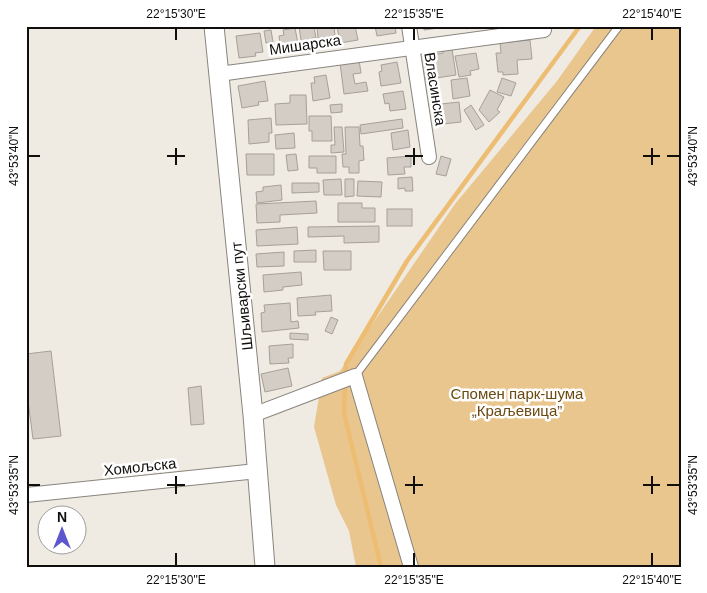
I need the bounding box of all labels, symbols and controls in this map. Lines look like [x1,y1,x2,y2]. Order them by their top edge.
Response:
text: 22°15'30"E [146,7,206,21]
text: 22°15'35"E [384,7,444,21]
text: 22°15'40"E [622,7,682,21]
street label: Мишарска [268,31,343,58]
street label: Власинска [421,51,450,127]
text: 43°53'40"N [7,126,21,186]
text: 43°53'40"N [686,126,700,186]
street label: Шљиварски пут [227,241,256,351]
park label: Спомен парк-шума „Краљевица” [451,385,584,419]
street label: Хомољска [103,454,178,479]
text: 43°53'35"N [7,455,21,515]
text: 43°53'35"N [686,455,700,515]
north arrow [38,506,88,556]
text: N [57,509,67,525]
text: 22°15'30"E [146,573,206,587]
text: 22°15'35"E [384,573,444,587]
text: 22°15'40"E [622,573,682,587]

